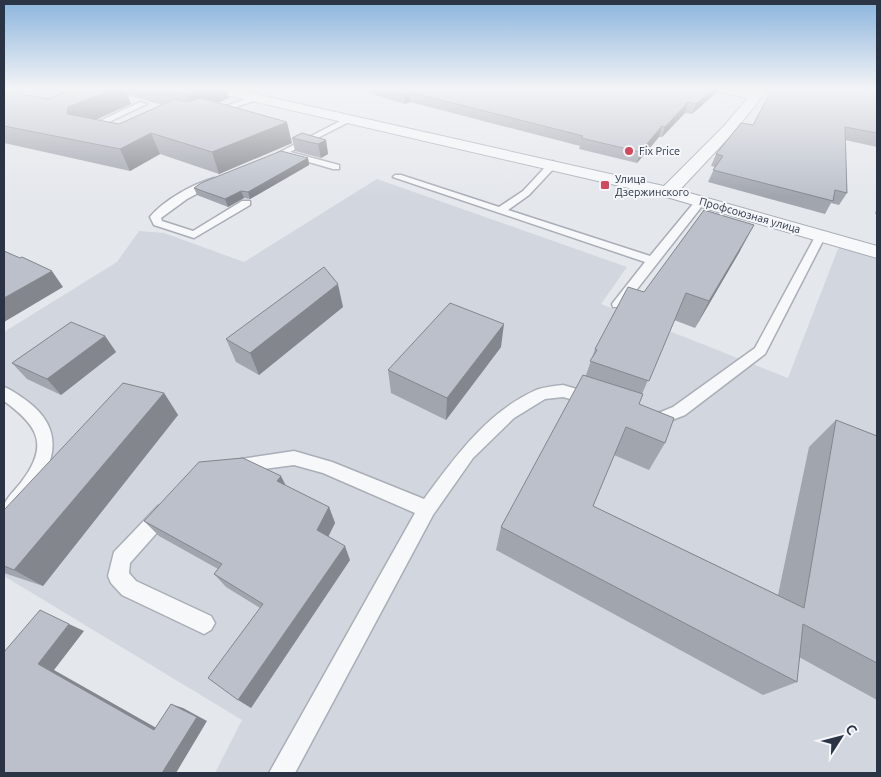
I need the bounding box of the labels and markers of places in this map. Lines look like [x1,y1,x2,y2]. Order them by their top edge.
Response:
marker: Fix Price [623,145,635,157]
place label: Fix Price [639,145,680,157]
place label: Улица Дзержинского [615,173,689,198]
marker: Улица Дзержинского [599,179,611,191]

